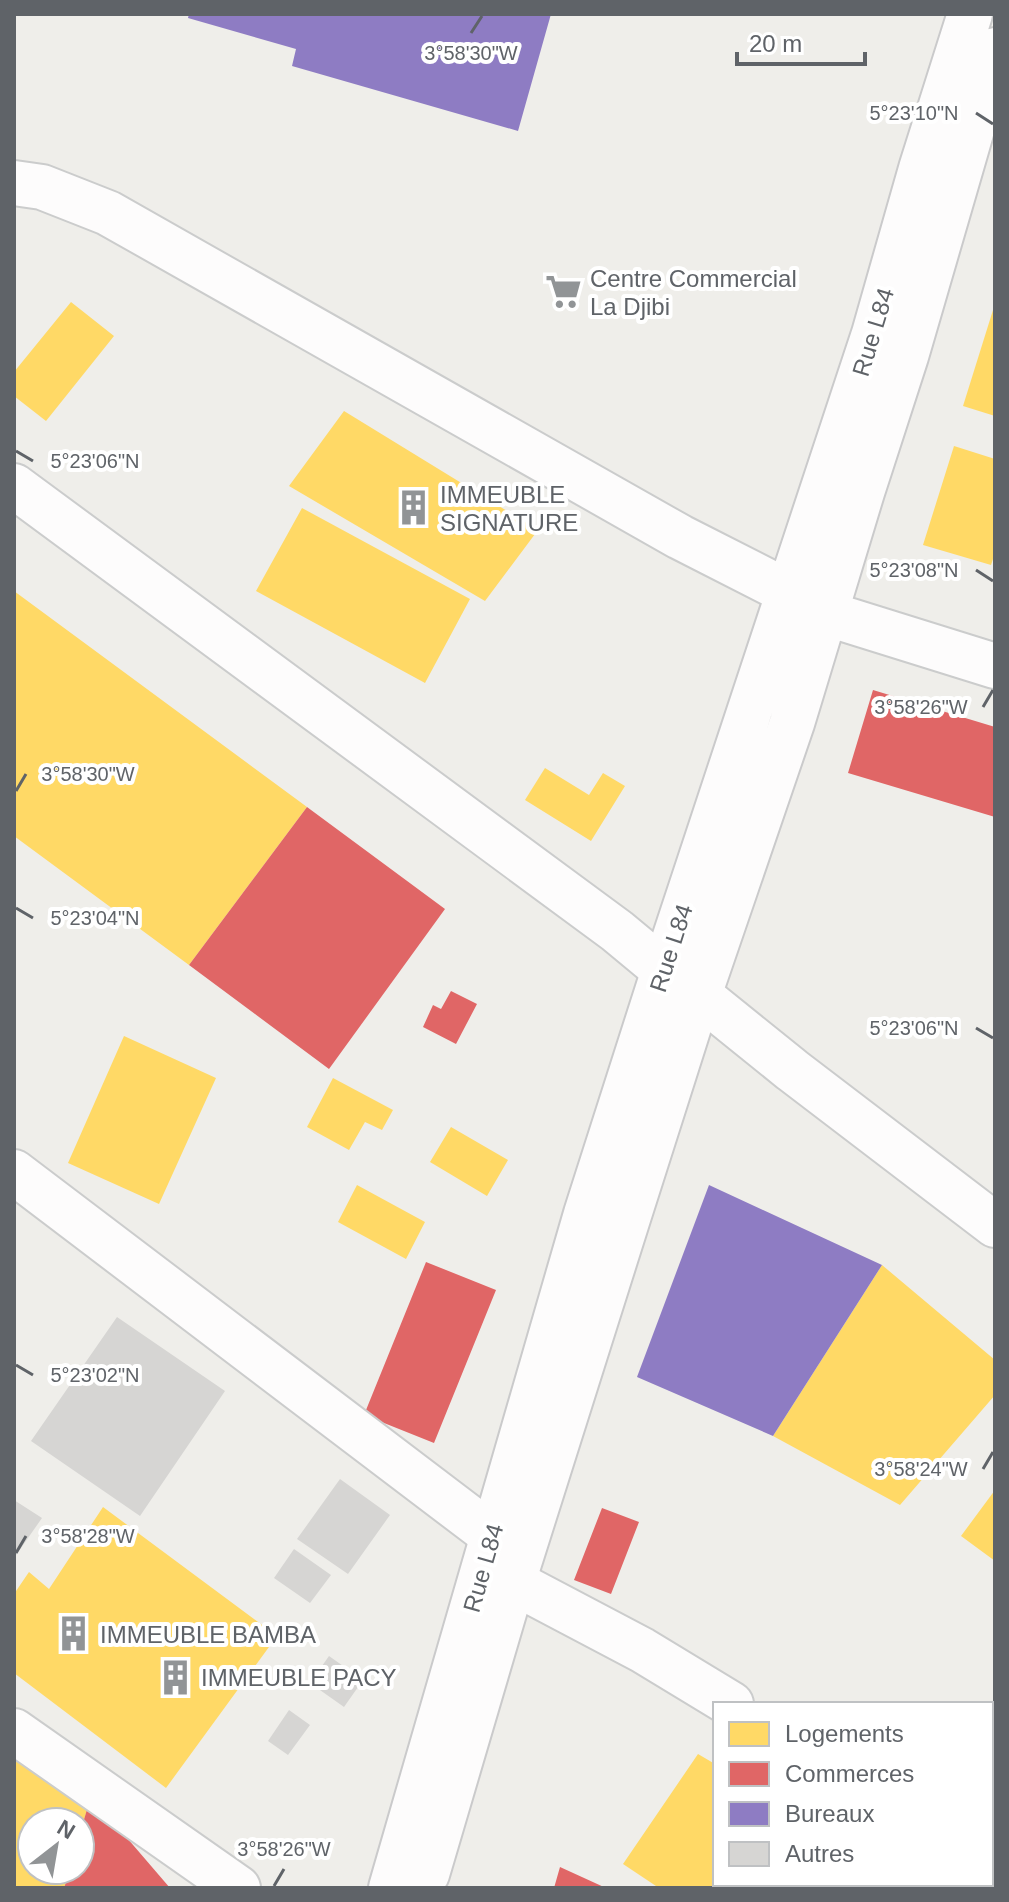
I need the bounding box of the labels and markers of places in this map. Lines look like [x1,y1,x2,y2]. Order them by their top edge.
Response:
place label: Centre Commercial La Djibi [590,265,797,320]
supermarket icon: Centre Commercial La Djibi [545,273,583,311]
place label: IMMEUBLE SIGNATURE [440,481,578,536]
building icon: IMMEUBLE SIGNATURE [395,489,433,527]
building icon: IMMEUBLE BAMBA [55,1615,93,1653]
place label: IMMEUBLE BAMBA [100,1621,316,1648]
building icon: IMMEUBLE PACY [156,1658,194,1696]
place label: IMMEUBLE PACY [201,1664,397,1691]

